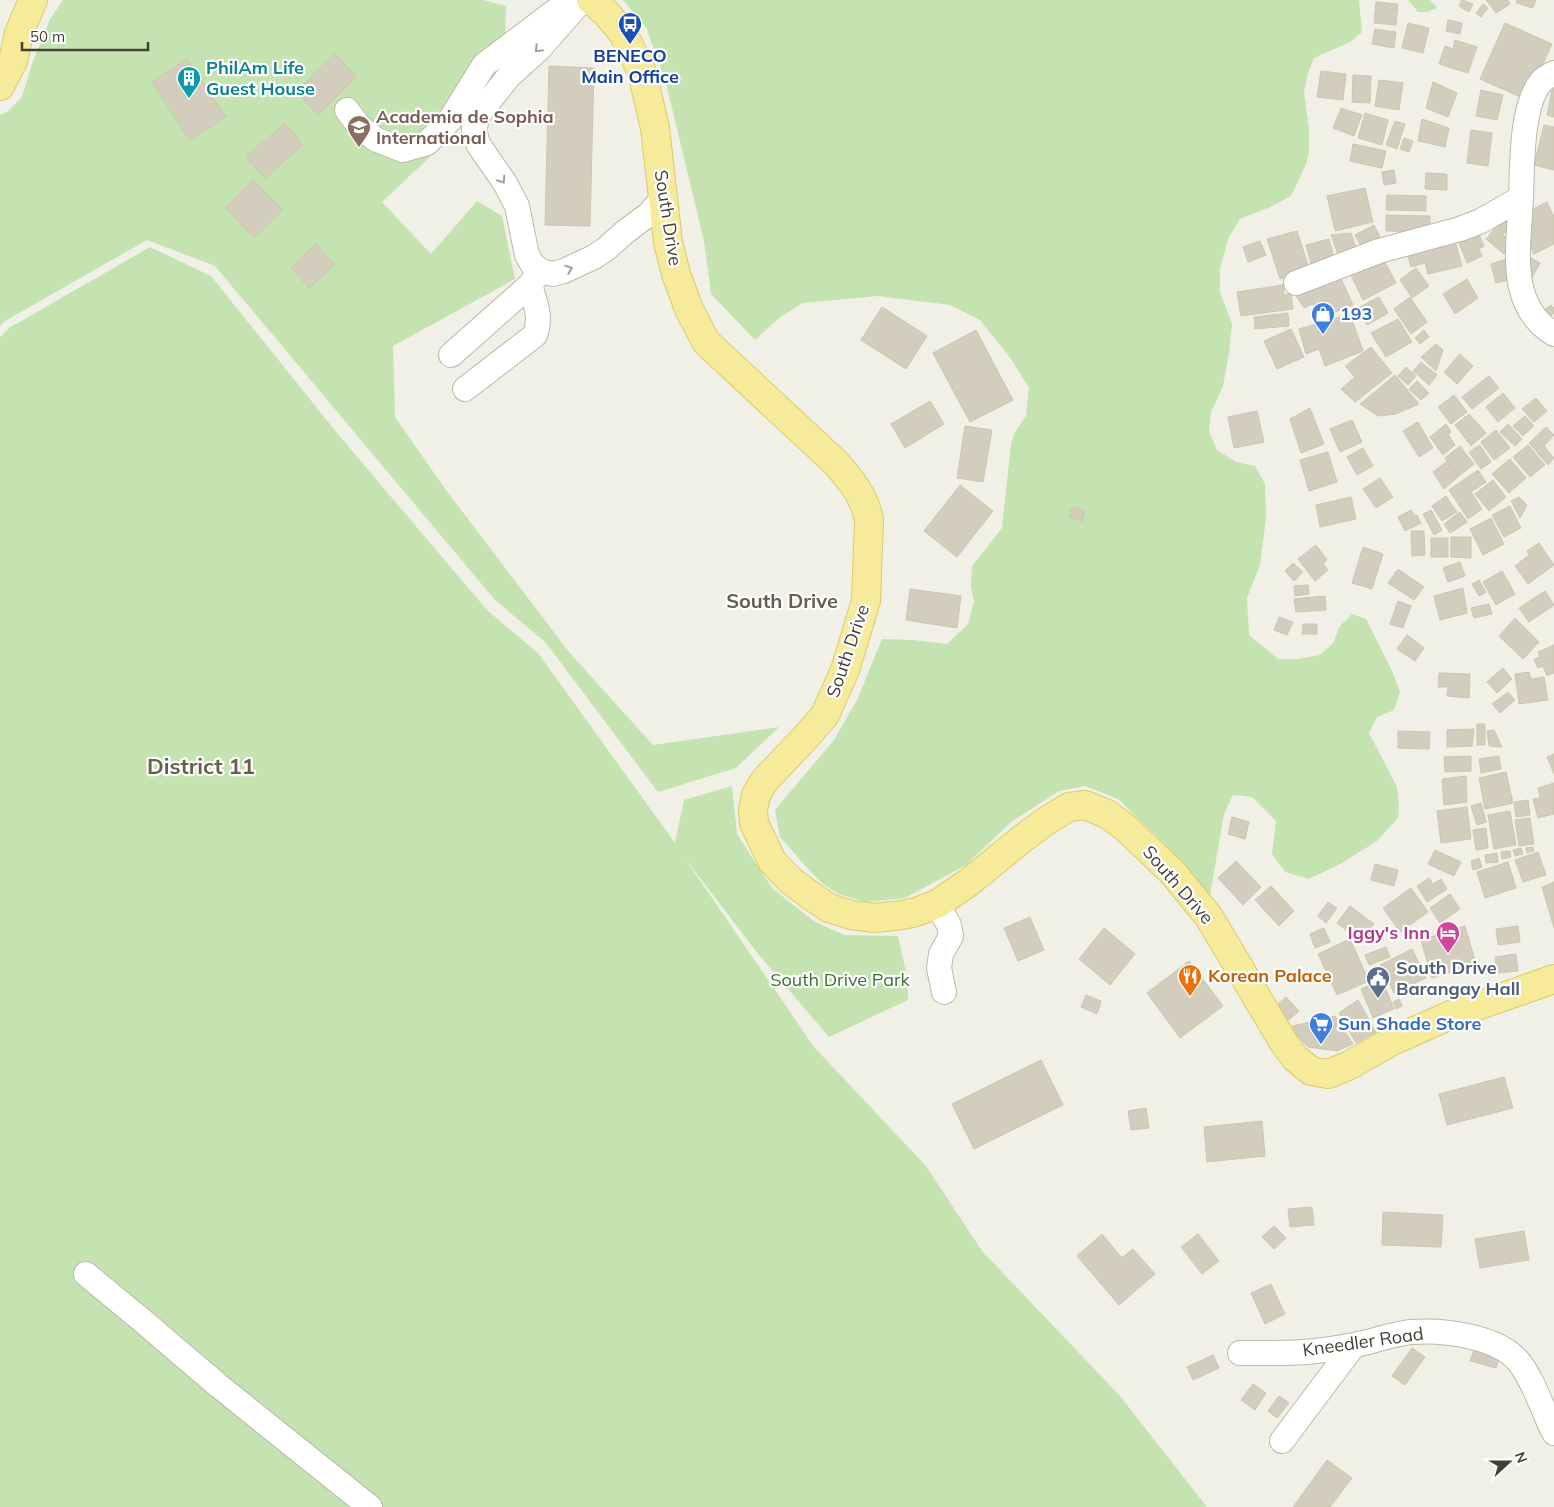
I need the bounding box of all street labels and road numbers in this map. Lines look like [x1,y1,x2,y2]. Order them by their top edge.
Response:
street label: South Drive [650,168,687,268]
street label: South Drive [821,601,874,700]
street label: South Drive [1138,841,1219,929]
street label: Kneedler Road [1301,1322,1425,1361]

